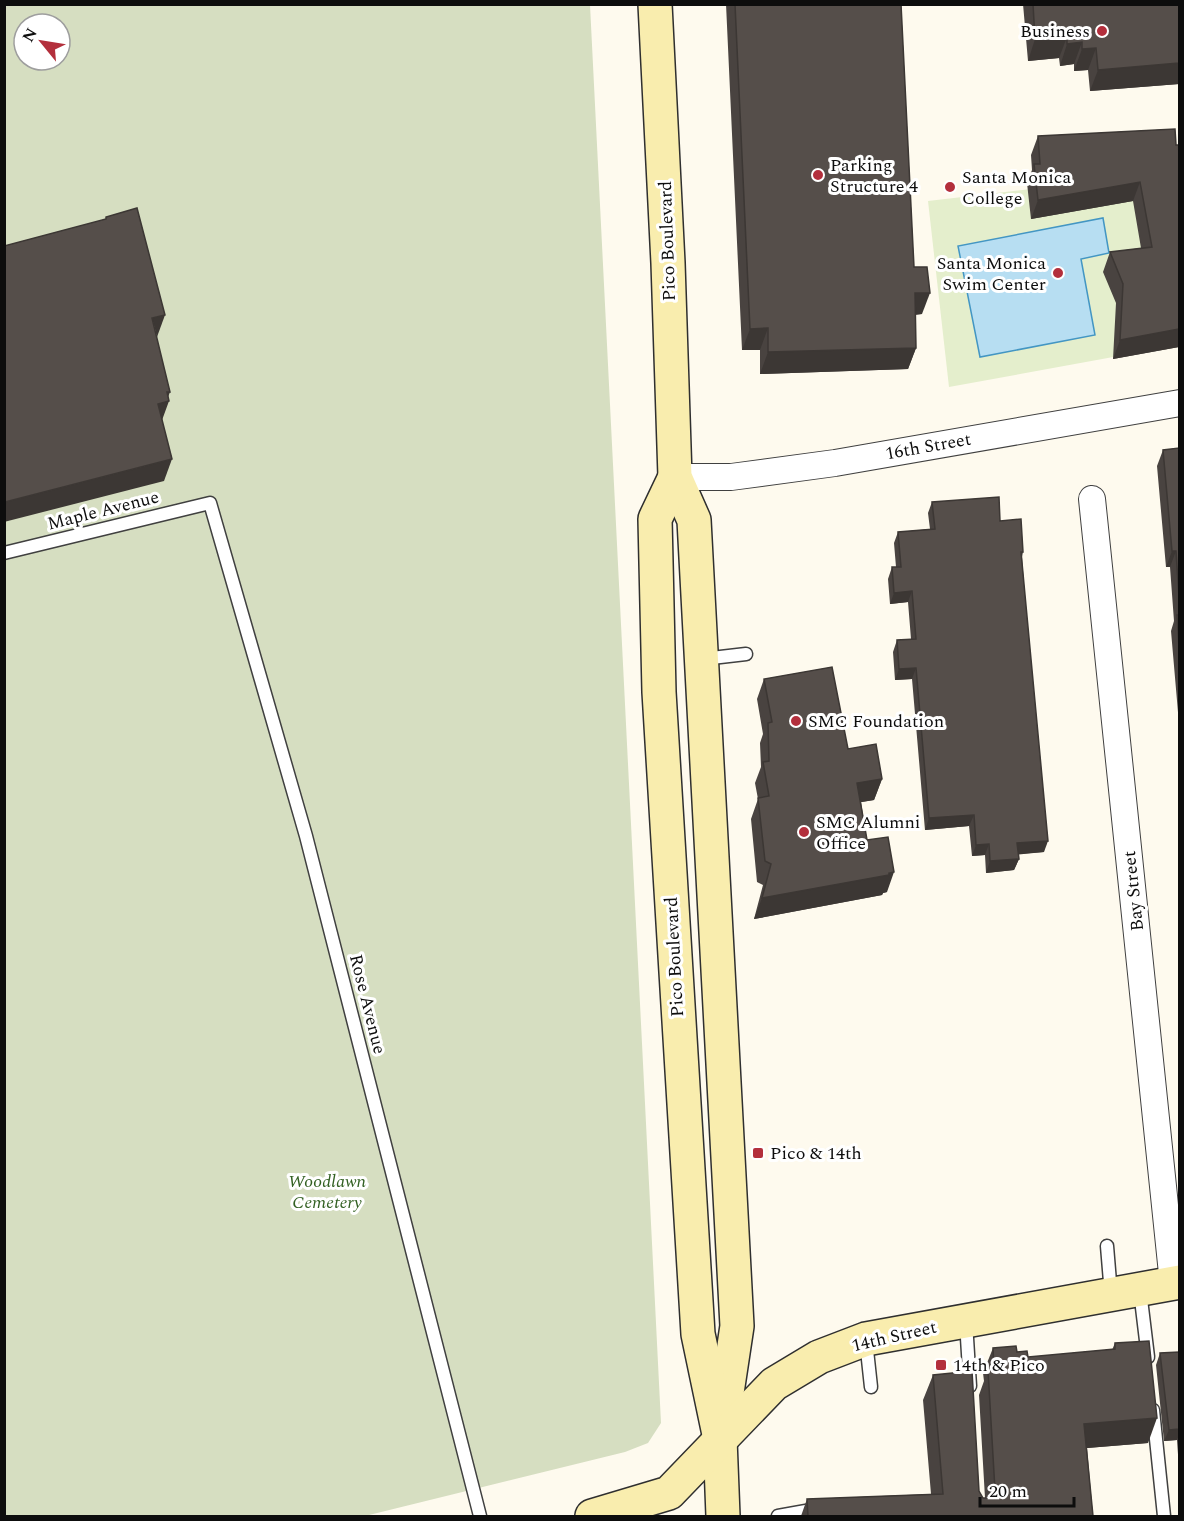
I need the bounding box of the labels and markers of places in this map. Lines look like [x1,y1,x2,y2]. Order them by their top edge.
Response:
place label: Business [1020,18,1090,45]
marker: Business [1095,24,1109,38]
place label: Parking Structure 4 [830,152,918,200]
place label: Santa Monica College [962,164,1071,212]
marker: Parking Structure 4 [811,168,825,182]
marker: Santa Monica College [943,180,957,194]
place label: Santa Monica Swim Center [937,250,1046,298]
marker: Santa Monica Swim Center [1051,266,1065,280]
place label: SMC Foundation [808,708,944,735]
marker: SMC Foundation [789,714,803,728]
place label: SMC Alumni Office [816,809,921,857]
marker: SMC Alumni Office [797,825,811,839]
place label: Pico & 14th [770,1140,862,1167]
marker: Pico & 14th [751,1146,765,1160]
place label: 14th & Pico [953,1352,1045,1379]
marker: 14th & Pico [934,1358,948,1372]

